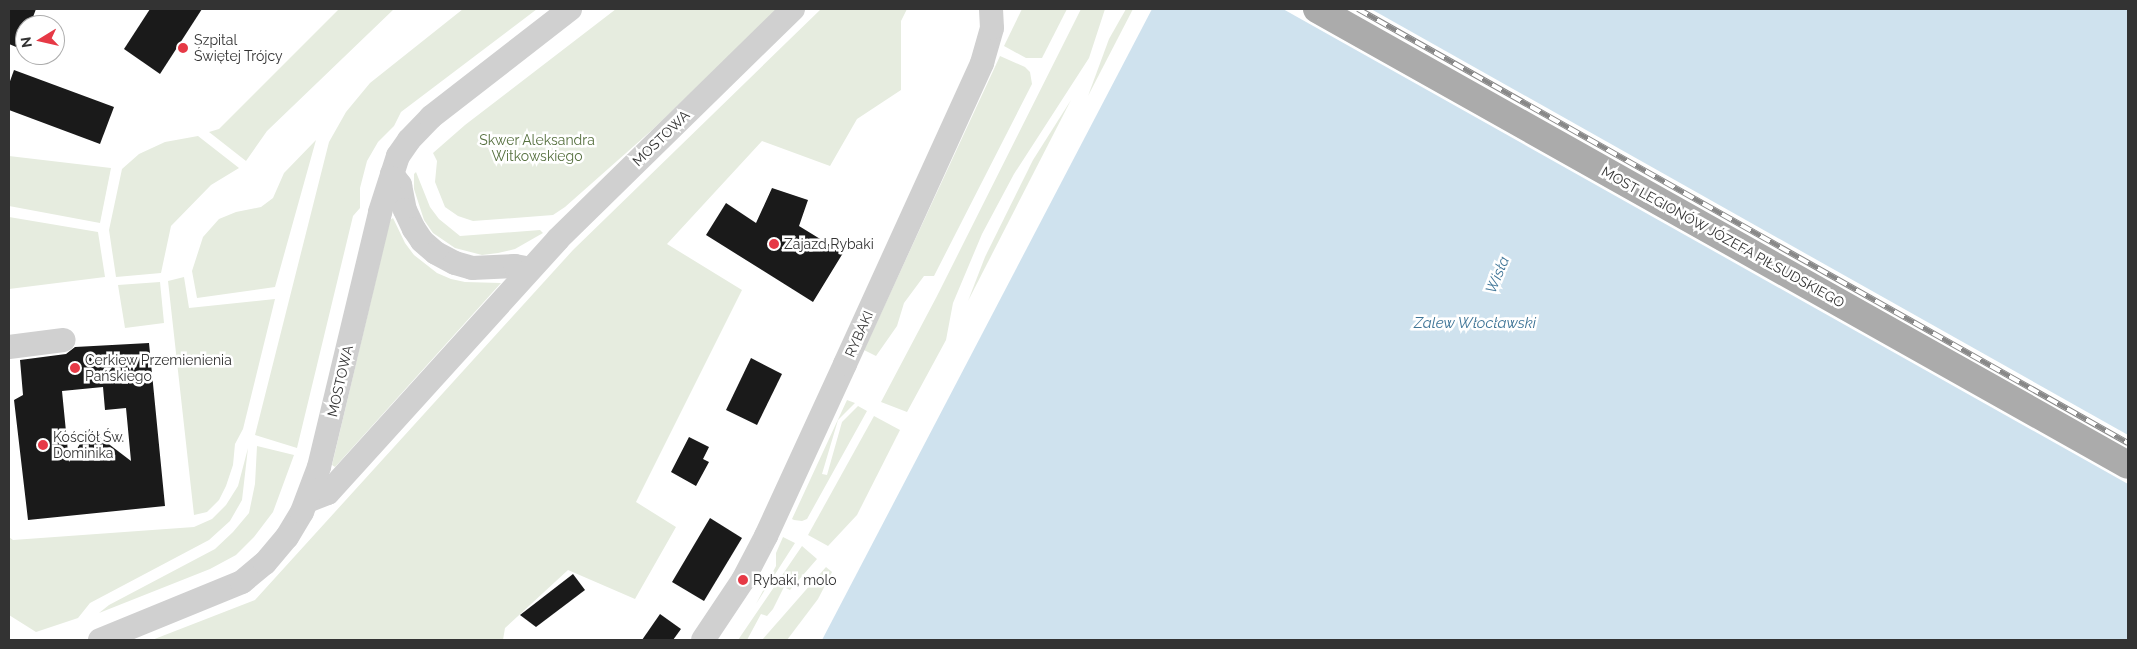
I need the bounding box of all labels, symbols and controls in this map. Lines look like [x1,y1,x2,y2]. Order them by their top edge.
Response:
north arrow [15,15,65,65]
place label: Szpital Świętej Trójcy [194,32,283,64]
text: N [17,36,35,49]
marker: Szpital Świętej Trójcy [176,41,190,55]
street label: MOSTOWA [629,107,693,169]
park label: Skwer Aleksandra Witkowskiego [479,132,595,164]
street label: MOST LEGIONÓW JÓZEFA PIŁSUDSKIEGO [1598,162,1848,312]
place label: Zajazd Rybaki [784,236,874,252]
marker: Zajazd Rybaki [768,238,780,250]
water label: Wisła [1482,254,1514,296]
street label: RYBAKI [841,308,877,360]
water label: Zalew Włocławski [1414,315,1536,333]
street label: MOSTOWA [324,344,356,418]
place label: Cerkiew Przemienienia Pańskiego [85,352,232,384]
marker: Cerkiew Przemienienia Pańskiego [69,362,81,374]
place label: Kościół Św. Dominika [53,429,125,462]
marker: Kościół Św. Dominika [37,439,49,451]
place label: Rybaki, molo [753,572,837,588]
marker: Rybaki, molo [737,574,749,586]

